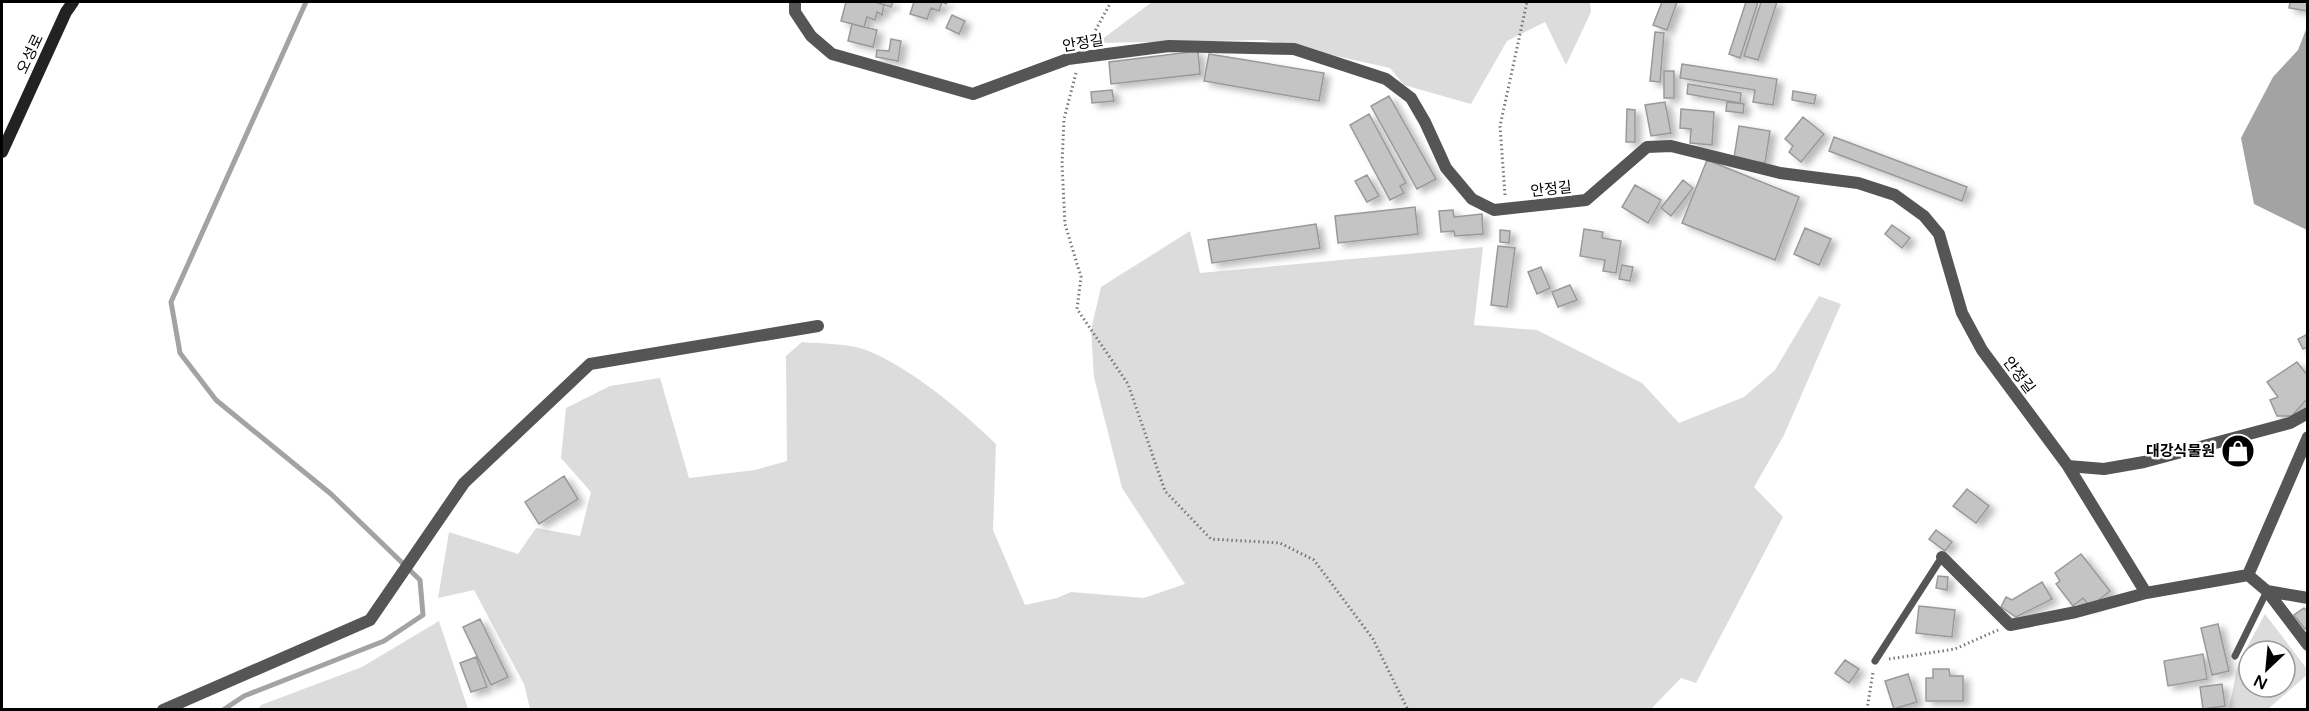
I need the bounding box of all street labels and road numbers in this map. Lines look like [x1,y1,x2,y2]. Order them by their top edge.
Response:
street label: 오성로 [13,31,47,77]
street label: 안정길 [1061,31,1105,55]
street label: 안정길 [1529,178,1573,200]
street label: 안정길 [1999,353,2039,397]

